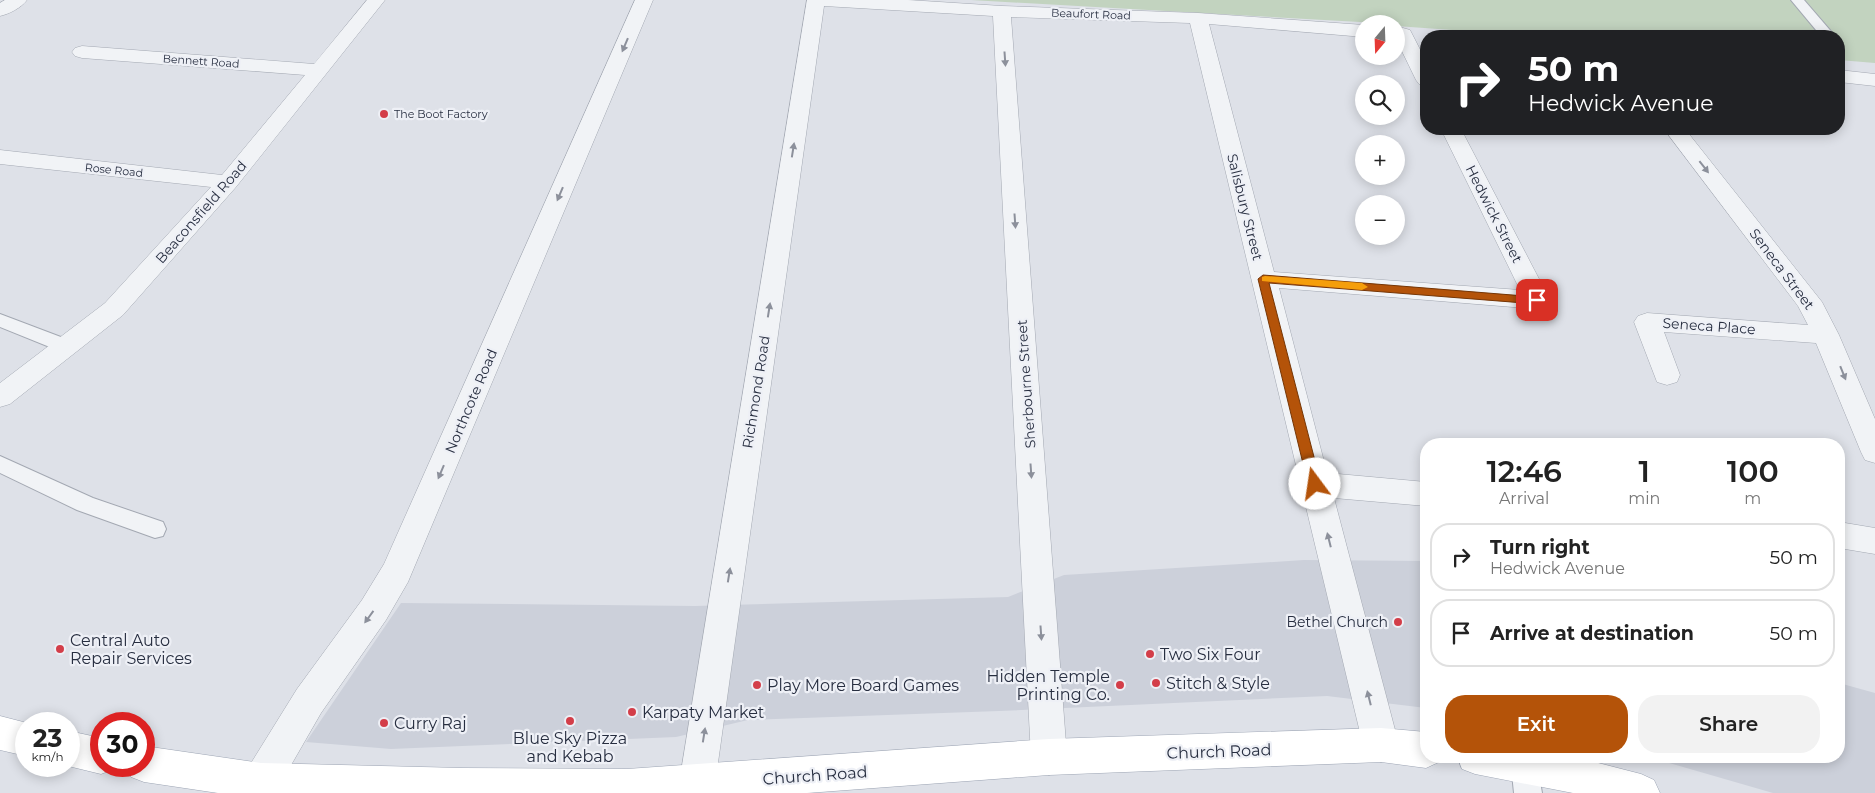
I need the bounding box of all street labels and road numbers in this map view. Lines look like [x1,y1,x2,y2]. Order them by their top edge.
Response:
street label: Beaufort Road [1051,6,1131,22]
street label: Bennett Road [162,51,240,71]
street label: Salisbury Street [1223,152,1267,262]
street label: Beaconsfield Road [151,157,251,267]
street label: Rose Road [84,160,144,180]
street label: Hedwick Street [1462,162,1527,266]
street label: Seneca Street [1746,225,1819,313]
street label: Seneca Place [1662,314,1756,338]
street label: Sherbourne Street [1012,319,1039,449]
street label: Richmond Road [738,334,774,450]
street label: Northcote Road [441,346,501,456]
street label: Church Road [1166,740,1272,763]
street label: Church Road [762,762,868,789]

